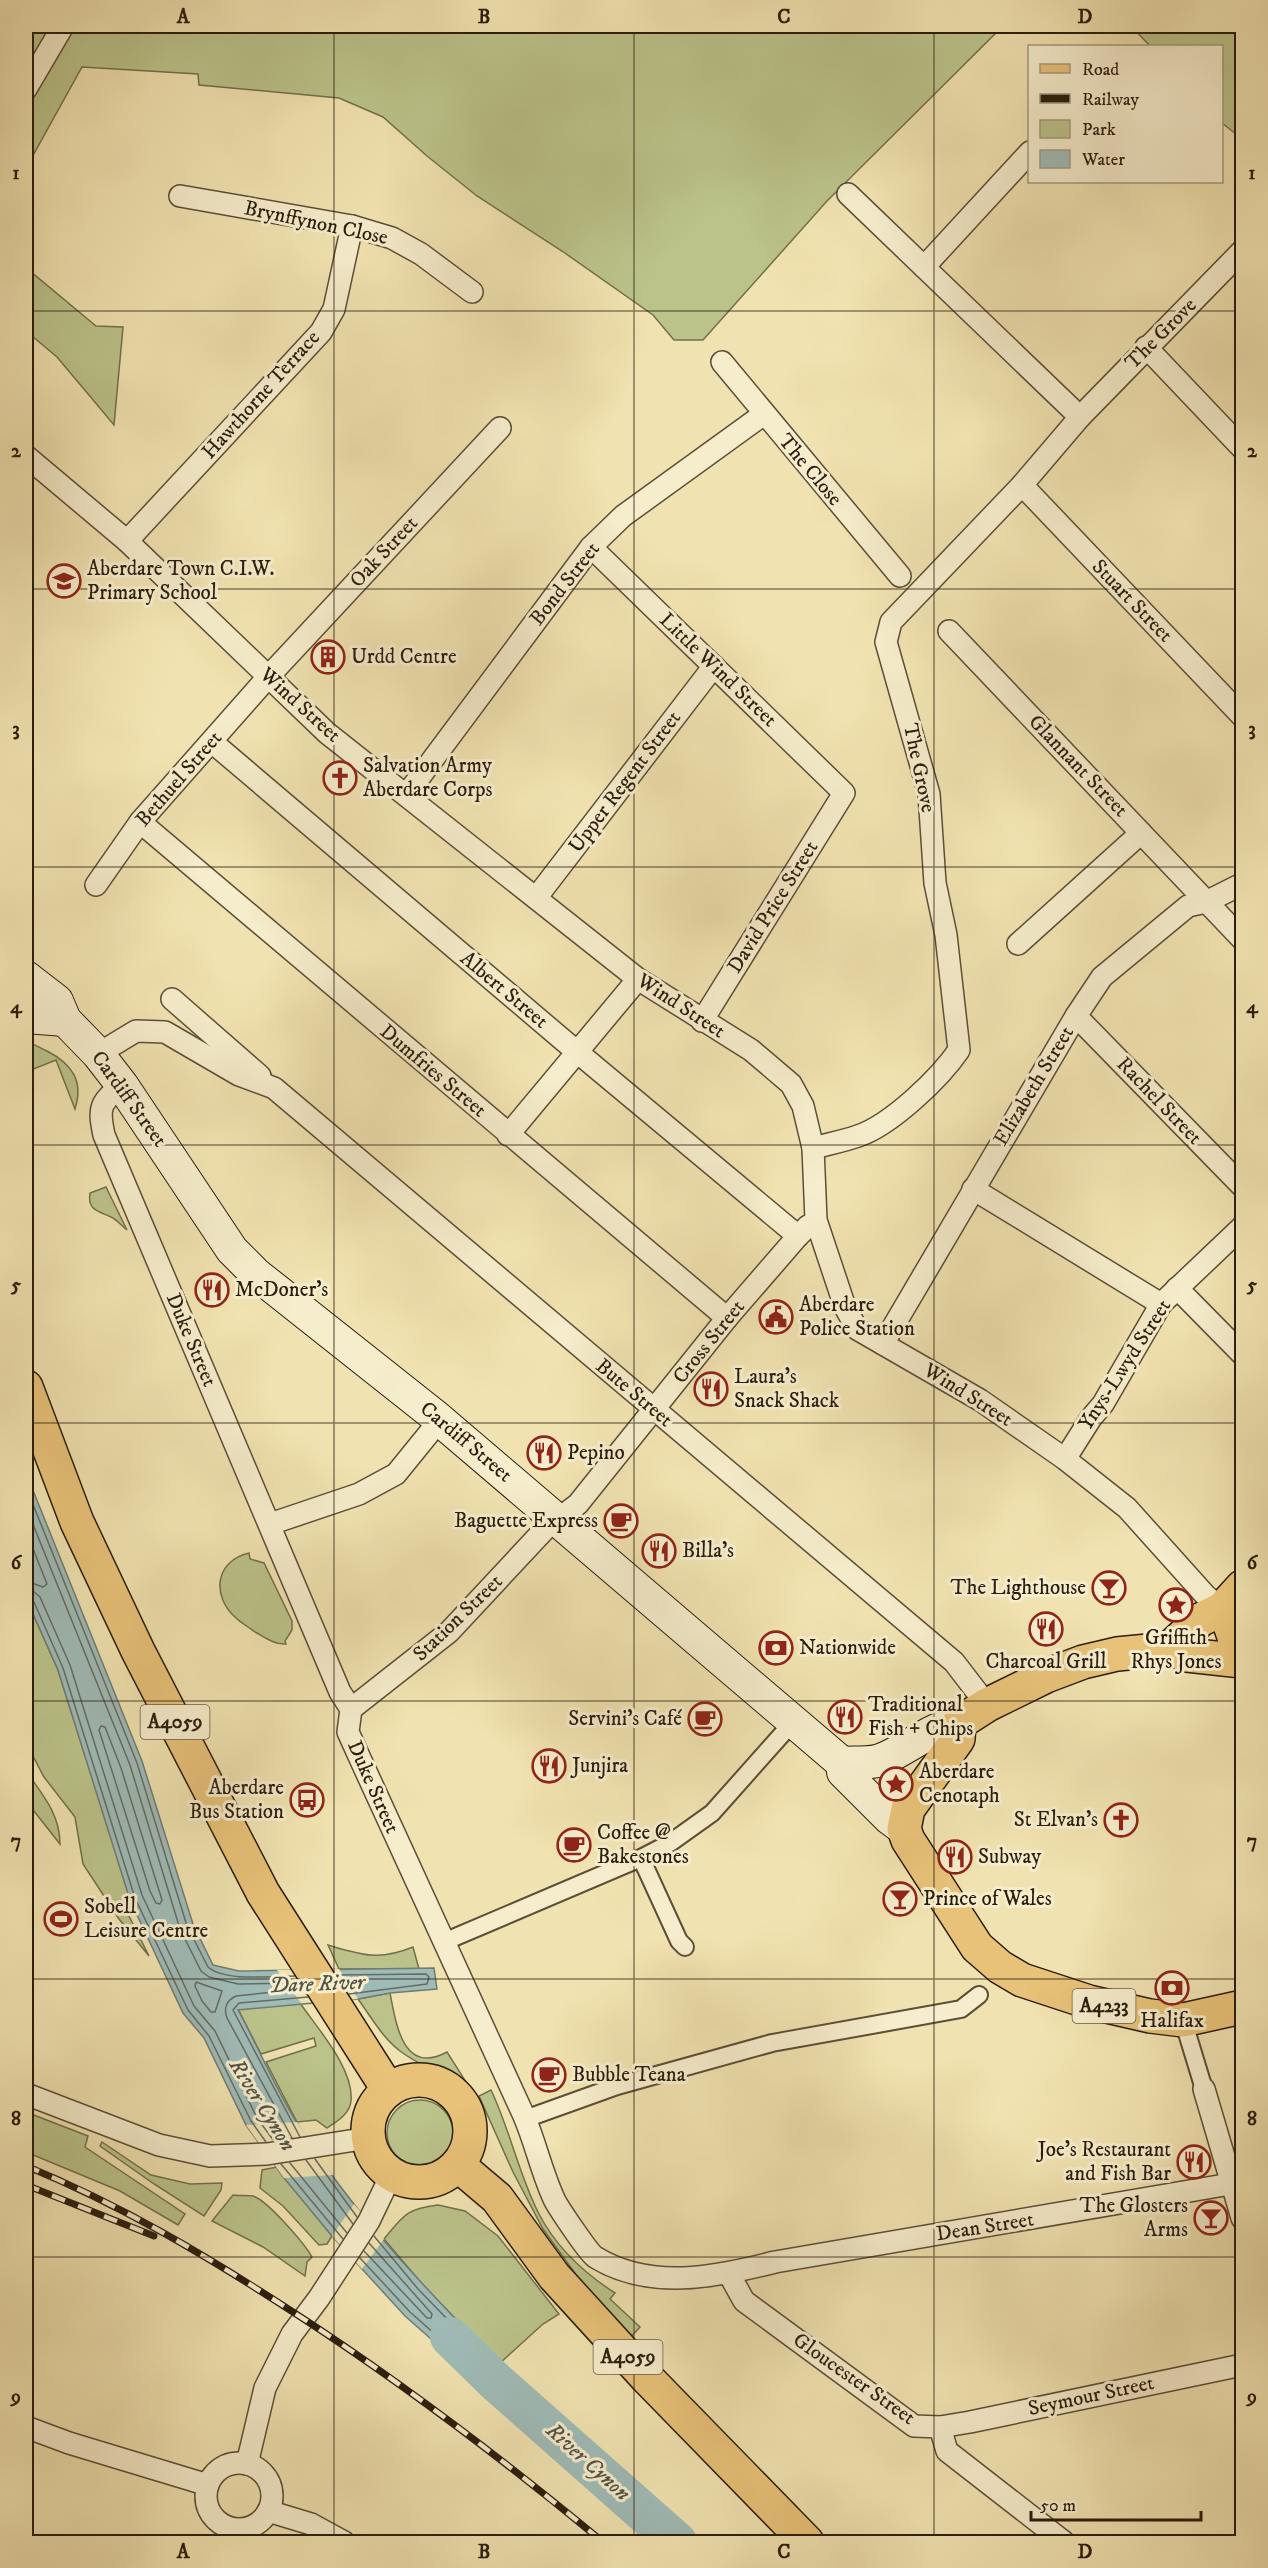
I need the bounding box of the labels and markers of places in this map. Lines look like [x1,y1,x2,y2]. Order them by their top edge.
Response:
place label: Aberdare Town C.I.W. Primary School [87,556,275,606]
school or university icon: Aberdare Town C.I.W. Primary School [46,563,82,599]
building icon: Urdd Centre [310,639,346,675]
place label: Urdd Centre [351,644,457,670]
place label: Salvation Army Aberdare Corps [363,753,493,803]
church icon: Salvation Army Aberdare Corps [322,760,358,796]
restaurant icon: McDoner's [194,1272,230,1308]
place label: McDoner's [235,1277,328,1303]
place label: Aberdare Police Station [799,1292,915,1342]
public building icon: Aberdare Police Station [758,1299,794,1335]
place label: Laura's Snack Shack [734,1364,840,1414]
restaurant icon: Laura's Snack Shack [693,1371,729,1407]
restaurant icon: Pepino [526,1435,562,1471]
place label: Pepino [567,1440,625,1466]
cafe icon: Baguette Express [603,1503,639,1539]
place label: Baguette Express [454,1508,598,1534]
restaurant icon: Billa's [641,1533,677,1569]
place label: Billa's [682,1538,734,1564]
bar icon: The Lighthouse [1091,1570,1127,1606]
place label: The Lighthouse [951,1575,1086,1601]
place icon: Griffith Rhys Jones [1158,1587,1194,1623]
restaurant icon: Charcoal Grill [1028,1611,1064,1647]
place label: Griffith Rhys Jones [1130,1625,1222,1675]
bank icon: Nationwide [758,1630,794,1666]
place label: Nationwide [799,1635,896,1661]
place label: Charcoal Grill [985,1649,1107,1675]
place label: Traditional Fish + Chips [868,1692,973,1742]
restaurant icon: Traditional Fish + Chips [827,1699,863,1735]
cafe icon: Servini's Café [687,1701,723,1737]
place label: Servini's Café [568,1706,682,1732]
restaurant icon: Junjira [531,1748,567,1784]
place label: Junjira [570,1753,628,1779]
place label: Aberdare Cenotaph [919,1759,1000,1809]
place icon: Aberdare Cenotaph [878,1766,914,1802]
place label: Aberdare Bus Station [189,1775,284,1825]
bus stop icon: Aberdare Bus Station [289,1782,325,1818]
church icon: St Elvan's [1103,1802,1139,1838]
place label: St Elvan's [1014,1807,1098,1833]
place label: Coffee @ Bakestones [597,1820,689,1870]
cafe icon: Coffee @ Bakestones [556,1827,592,1863]
restaurant icon: Subway [937,1839,973,1875]
place label: Subway [978,1844,1042,1870]
bar icon: Prince of Wales [882,1881,918,1917]
place label: Prince of Wales [923,1886,1052,1912]
place label: Sobell Leisure Centre [84,1894,208,1944]
sports icon: Sobell Leisure Centre [43,1901,79,1937]
bank icon: Halifax [1154,1970,1190,2006]
place label: Halifax [1140,2008,1204,2034]
cafe icon: Bubble Teana [531,2057,567,2093]
place label: Bubble Teana [572,2062,686,2088]
place label: Joe's Restaurant and Fish Bar [1036,2137,1171,2187]
restaurant icon: Joe's Restaurant and Fish Bar [1176,2144,1212,2180]
place label: The Glosters Arms [1080,2193,1188,2243]
bar icon: The Glosters Arms [1193,2200,1229,2236]

